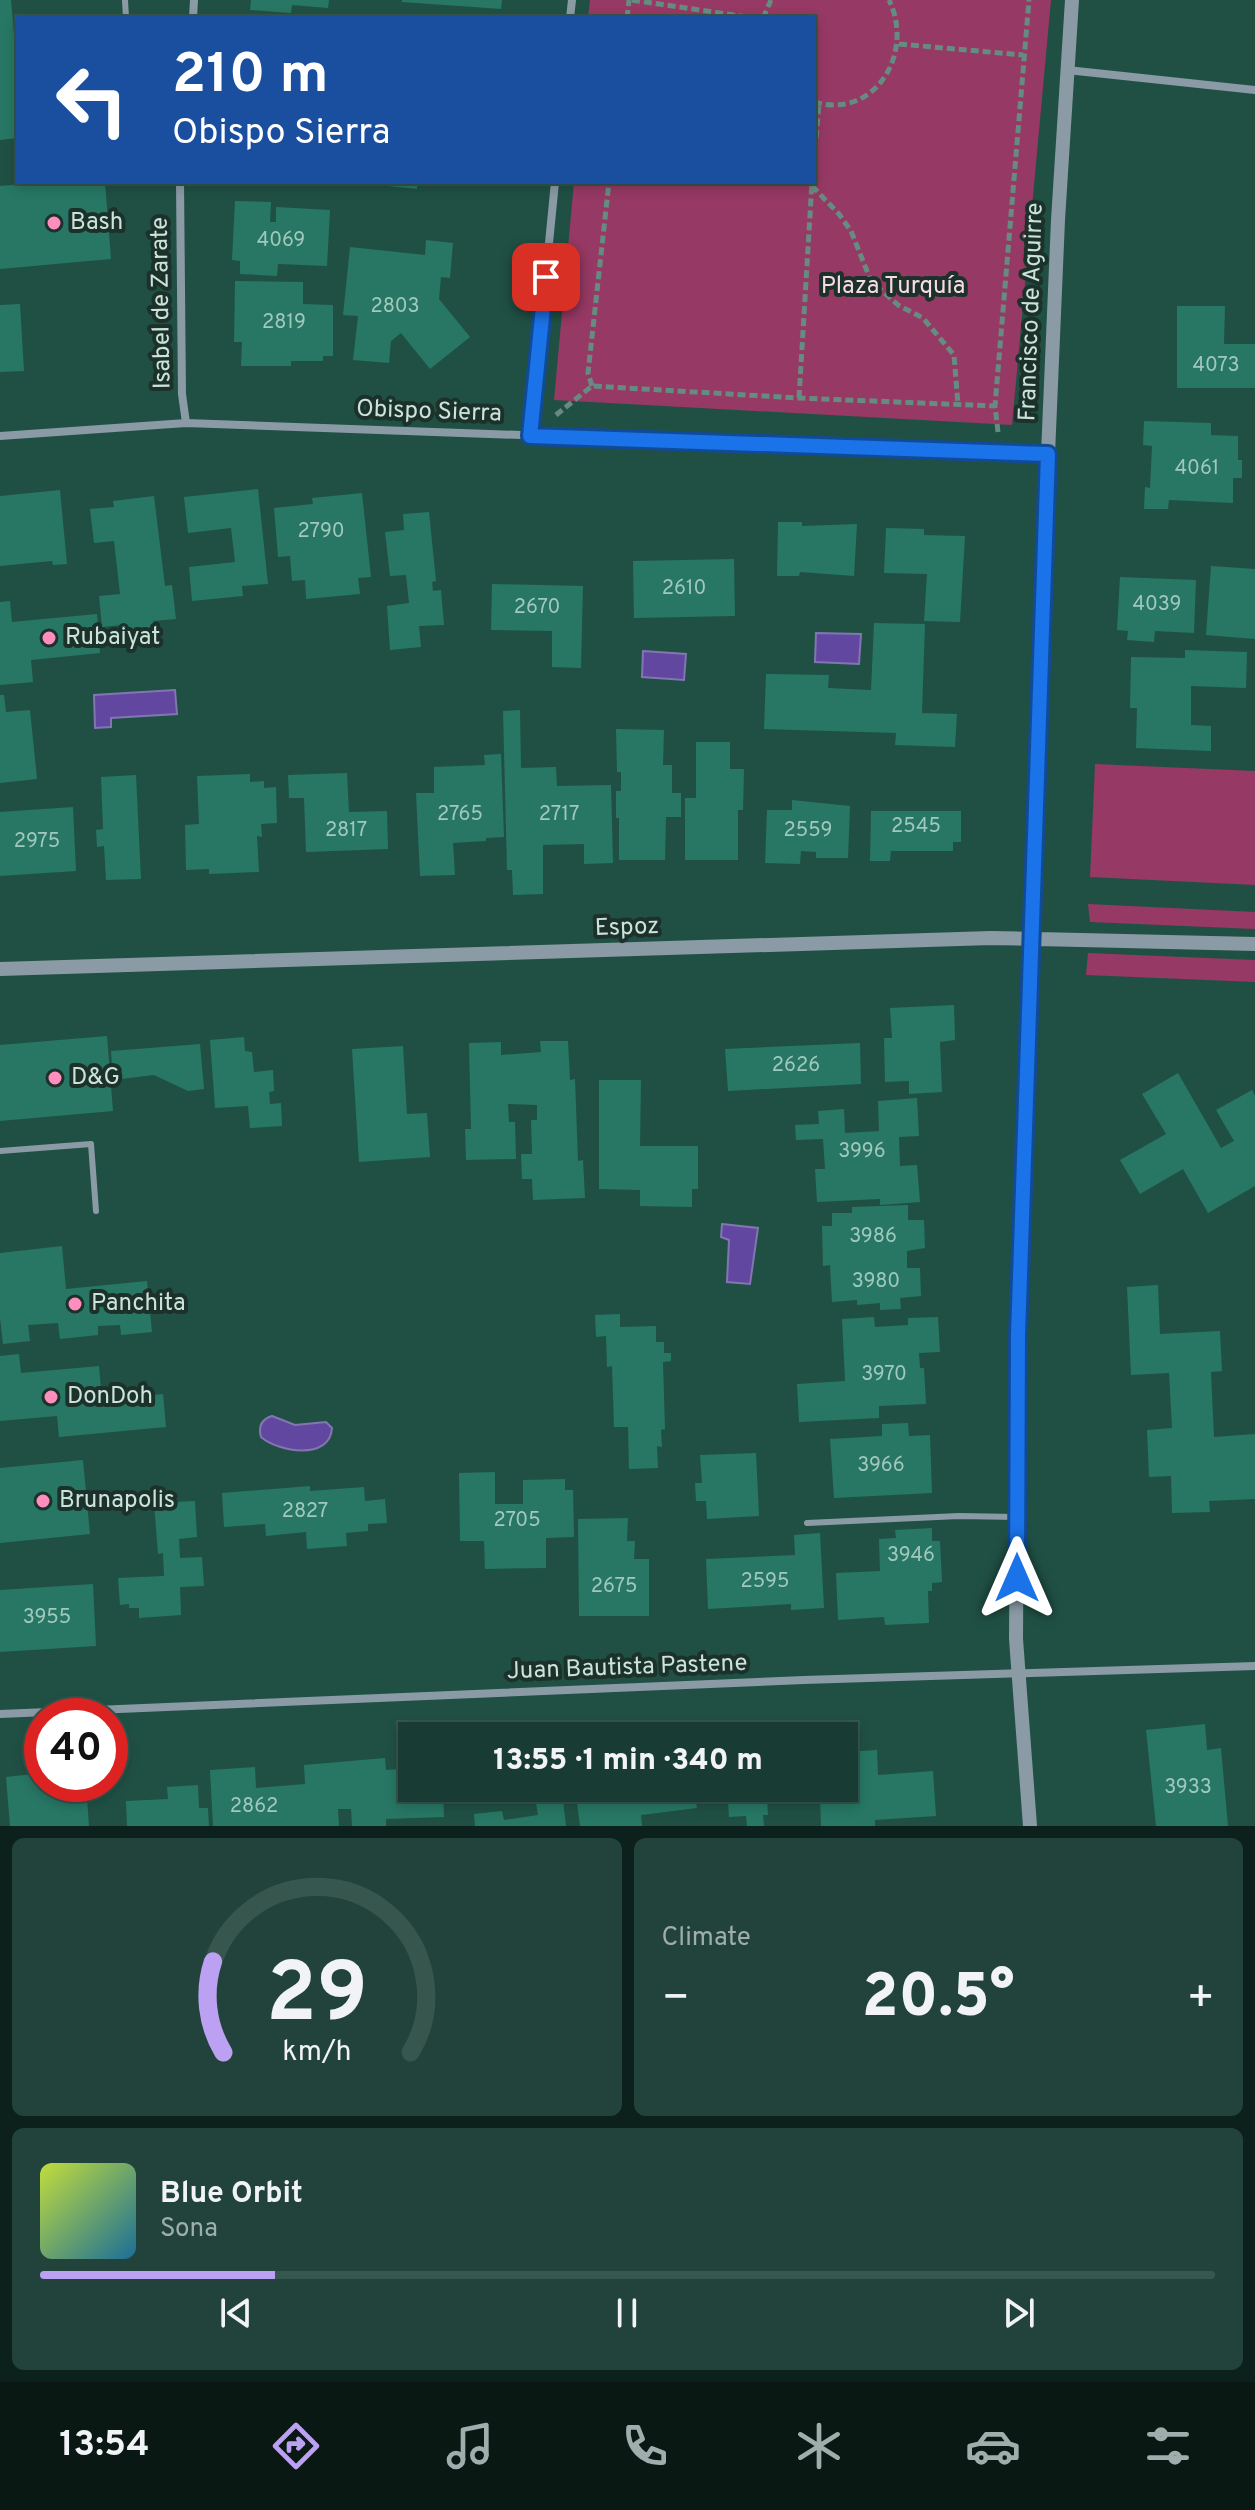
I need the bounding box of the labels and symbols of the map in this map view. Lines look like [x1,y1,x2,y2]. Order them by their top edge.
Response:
street label: Francisco de Aguirre [1013,202,1051,422]
place label: Bash [70,208,123,238]
marker: Bash [45,214,63,232]
street label: Isabel de Zarate [146,217,178,389]
house number: 4069 [257,228,305,254]
pin [512,243,580,311]
park label: Plaza Turquía [821,272,965,302]
house number: 2803 [370,294,420,320]
house number: 2819 [262,310,306,336]
house number: 4073 [1193,353,1239,379]
street label: Obispo Sierra [356,394,502,430]
house number: 4061 [1175,456,1219,482]
house number: 2790 [297,519,345,545]
house number: 2610 [662,576,706,602]
house number: 4039 [1133,592,1181,618]
house number: 2670 [514,595,560,621]
place label: Rubaiyat [65,623,160,653]
marker: Rubaiyat [40,629,58,647]
house number: 2765 [437,802,483,828]
house number: 2717 [539,802,579,828]
house number: 2545 [891,814,941,840]
house number: 2817 [325,818,367,844]
house number: 2559 [784,818,832,844]
house number: 2975 [14,829,60,855]
street label: Espoz [594,912,660,944]
house number: 2626 [772,1053,820,1079]
place label: D&G [71,1063,120,1093]
marker: D&G [46,1069,64,1087]
house number: 3996 [838,1139,886,1165]
house number: 3986 [849,1224,897,1250]
house number: 3980 [852,1269,900,1295]
place label: Panchita [91,1289,186,1319]
marker: Panchita [66,1295,84,1313]
house number: 3970 [861,1362,907,1388]
place label: DonDoh [67,1382,153,1412]
marker: DonDoh [42,1388,60,1406]
house number: 3966 [857,1453,905,1479]
place label: Brunapolis [59,1486,175,1516]
marker: Brunapolis [34,1492,52,1510]
house number: 2827 [282,1499,328,1525]
house number: 2705 [493,1508,541,1534]
position arrow [975,1536,1059,1620]
house number: 3946 [887,1543,935,1569]
house number: 2595 [741,1569,789,1595]
house number: 2675 [591,1574,637,1600]
house number: 3955 [23,1605,71,1631]
street label: Juan Bautista Pastene [506,1649,748,1687]
speed limit sign: 40 [24,1698,128,1802]
house number: 3933 [1164,1775,1212,1801]
house number: 2862 [230,1794,278,1820]

